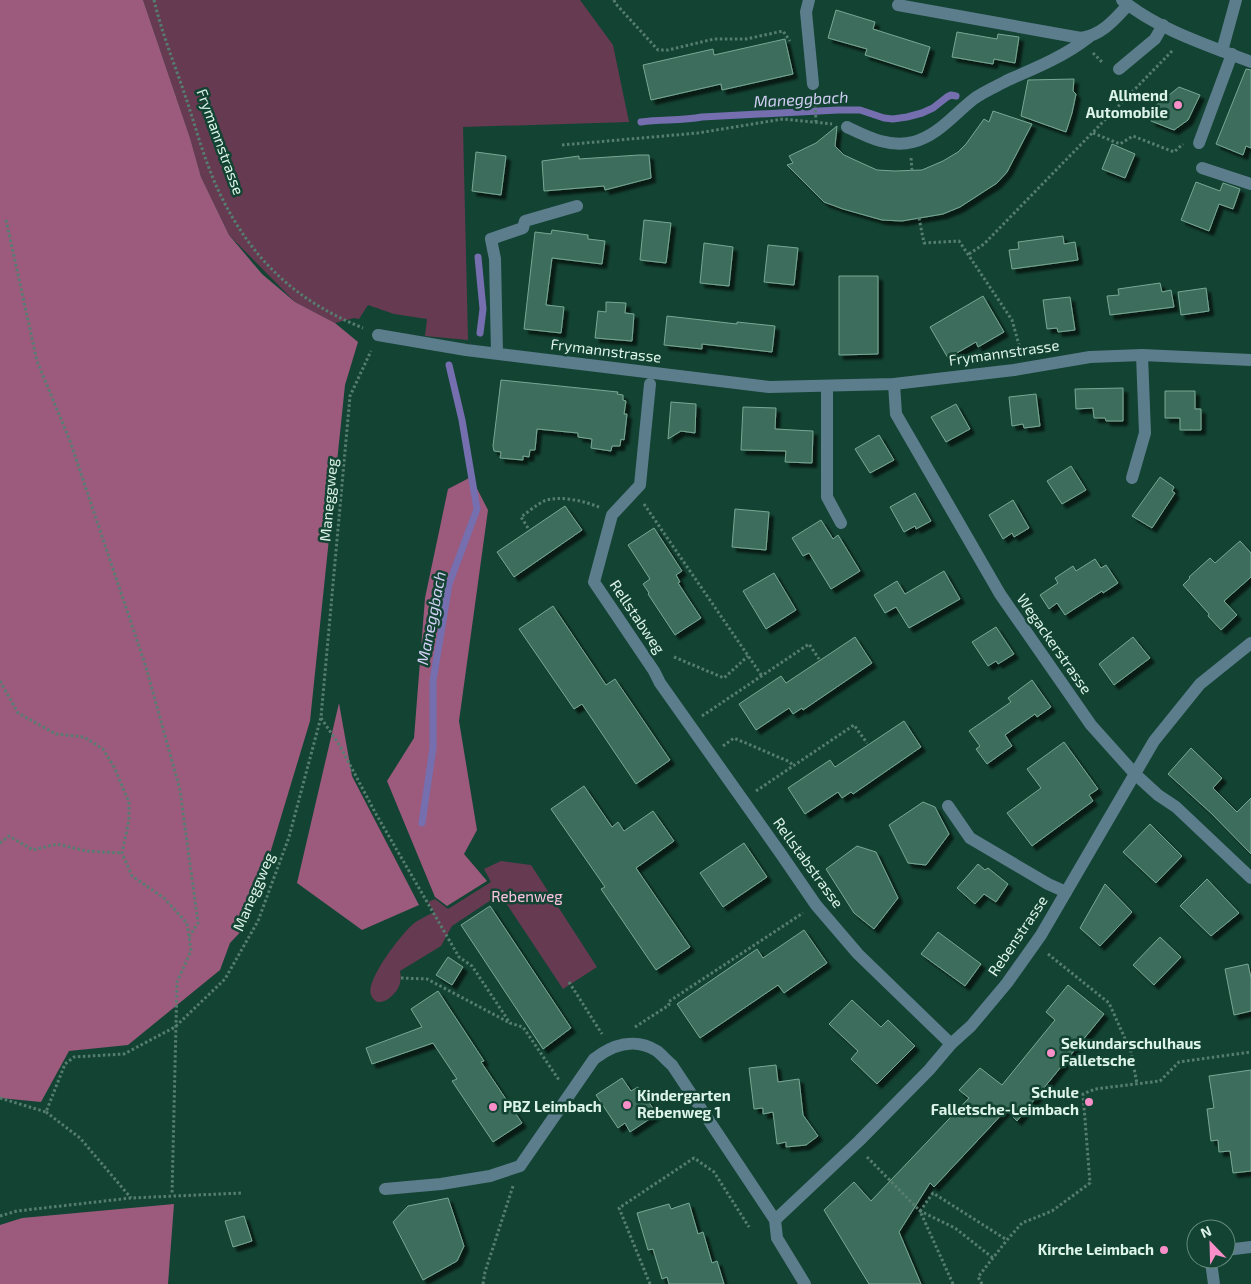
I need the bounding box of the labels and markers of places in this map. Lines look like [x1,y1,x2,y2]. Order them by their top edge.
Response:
place label: Allmend Automobile [1086,86,1168,121]
marker: Allmend Automobile [1172,99,1184,111]
place label: Sekundarschulhaus Falletsche [1061,1034,1201,1069]
marker: Sekundarschulhaus Falletsche [1045,1047,1057,1059]
place label: Schule Falletsche-Leimbach [931,1083,1079,1118]
place label: Kindergarten Rebenweg 1 [637,1086,731,1121]
marker: Schule Falletsche-Leimbach [1083,1096,1095,1108]
place label: PBZ Leimbach [503,1097,602,1115]
marker: Kindergarten Rebenweg 1 [621,1099,633,1111]
marker: PBZ Leimbach [487,1101,499,1113]
place label: Kirche Leimbach [1038,1240,1154,1258]
marker: Kirche Leimbach [1158,1244,1170,1256]

